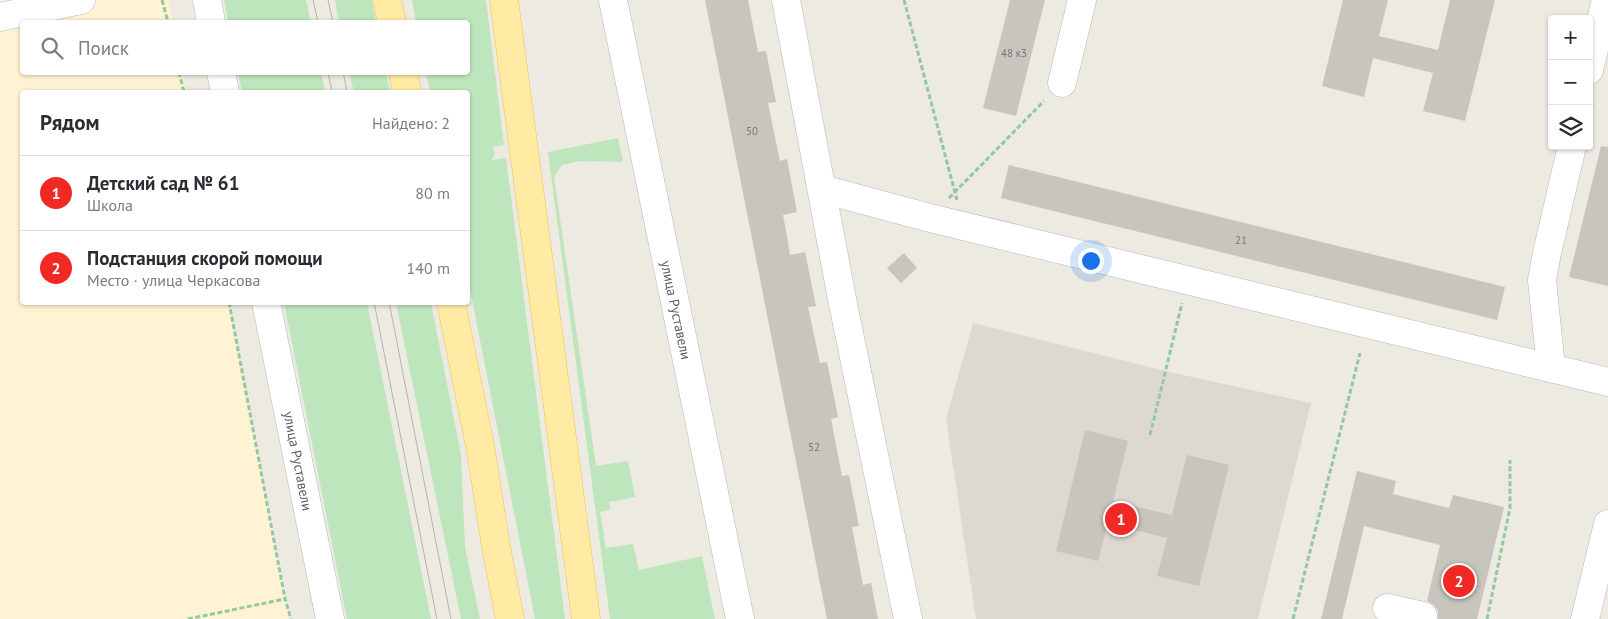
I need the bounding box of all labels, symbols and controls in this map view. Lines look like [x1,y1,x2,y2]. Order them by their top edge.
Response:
map controls [1548,15,1593,150]
button: + [1548,15,1593,60]
search box [20,20,470,75]
icon: search [38,34,66,62]
text: Поиск [78,36,129,60]
house number: 48 к3 [1001,46,1027,60]
button: − [1548,60,1593,105]
button: layers [1548,105,1593,150]
text: Рядом [40,109,99,136]
text: Найдено: 2 [372,113,450,133]
house number: 50 [746,124,758,138]
text: Детский сад № 61 [87,171,239,195]
text: 1 [51,183,61,203]
text: 80 m [415,183,450,203]
text: Школа [87,195,133,215]
house number: 21 [1235,233,1247,247]
text: Подстанция скорой помощи [87,246,323,270]
your location [1078,248,1104,274]
text: 2 [51,258,61,278]
text: 140 m [407,258,450,278]
street label: улица Руставели [657,259,695,361]
text: Место · улица Черкасова [87,270,260,290]
street label: улица Руставели [280,410,316,512]
house number: 52 [808,440,820,454]
pin: 1 [1105,500,1137,538]
pin: 2 [1443,562,1475,600]

